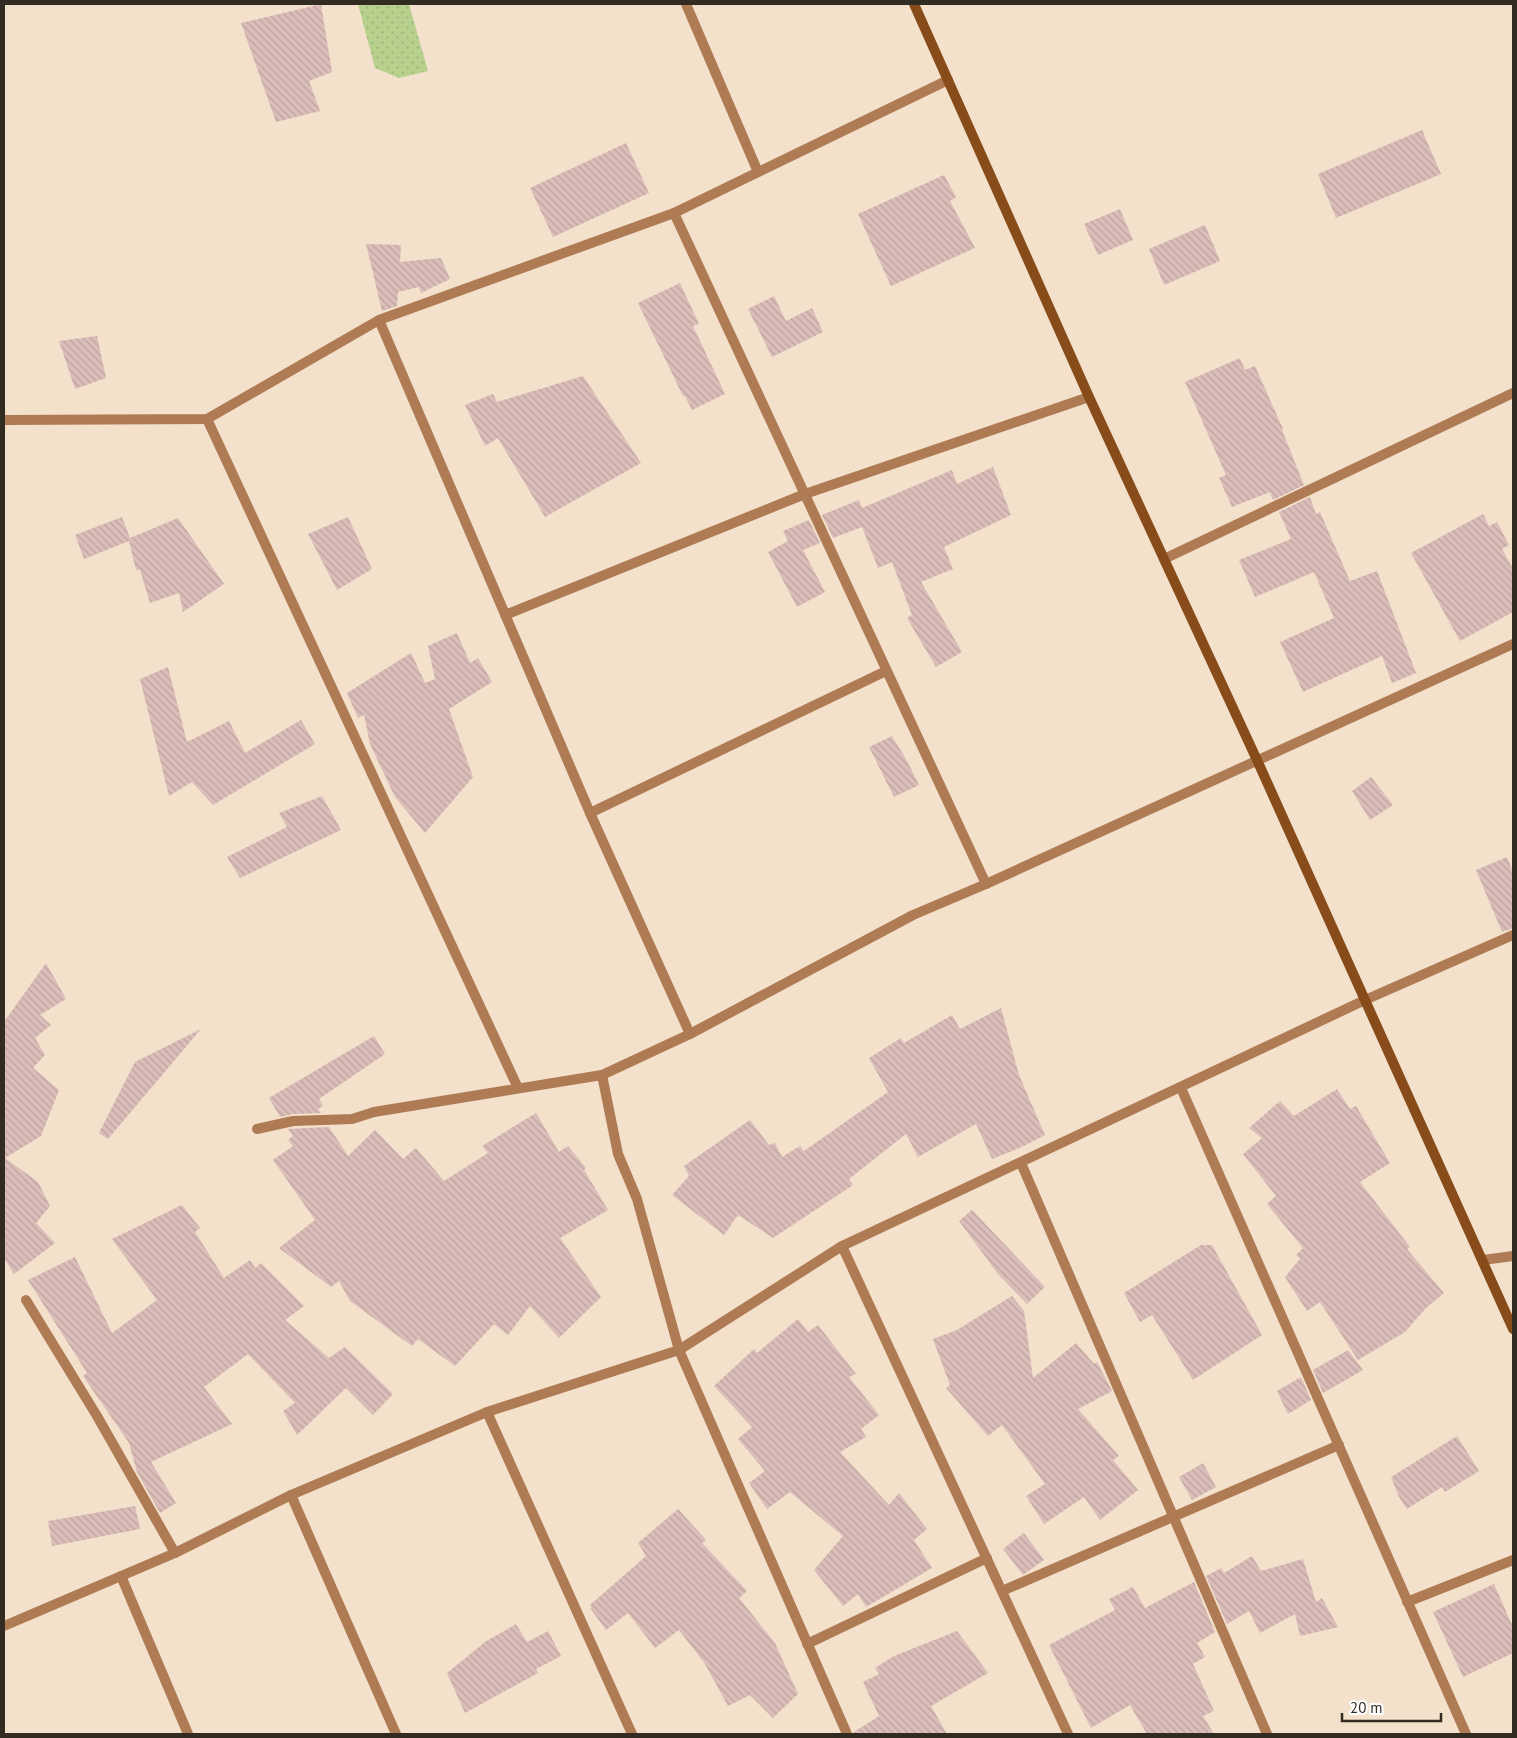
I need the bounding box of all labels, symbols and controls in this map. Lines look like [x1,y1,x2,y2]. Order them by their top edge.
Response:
scale bar [1342,1690,1441,1722]
text: 20 m [1350,1698,1383,1717]

